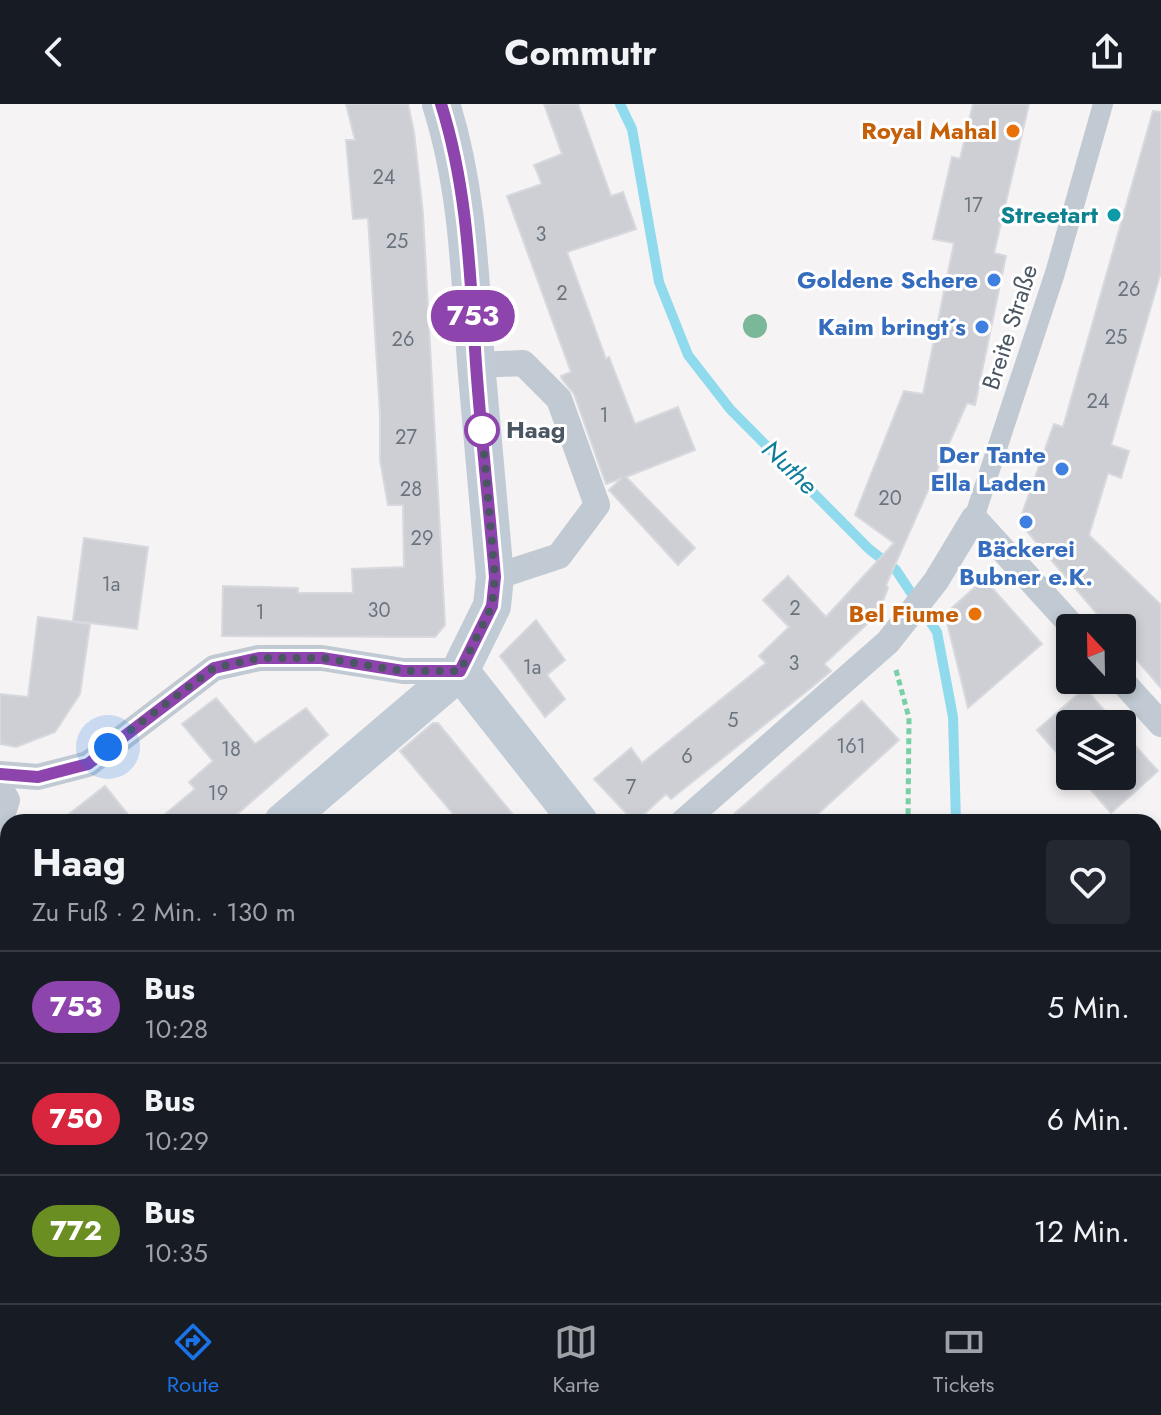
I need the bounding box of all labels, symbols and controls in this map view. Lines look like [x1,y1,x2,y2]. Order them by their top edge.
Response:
text: Commutr [504,26,657,78]
icon: back [32,30,76,74]
icon: share [1085,30,1129,74]
place label: Royal Mahal [861,113,997,148]
marker: Royal Mahal [1004,122,1022,140]
house number: 24 [372,163,396,192]
house number: 17 [963,191,983,220]
place label: Streetart [1000,197,1098,232]
marker: Streetart [1105,206,1123,224]
house number: 3 [536,220,547,249]
house number: 25 [386,227,408,256]
street label: Breite Straße [973,260,1046,394]
place label: Goldene Schere [797,262,978,297]
marker: Goldene Schere [985,271,1003,289]
house number: 26 [1118,275,1140,304]
house number: 2 [556,279,568,308]
line badge: 753 [427,290,519,342]
text: 753 [447,295,499,336]
place label: Kaim bringt´s [818,309,966,344]
marker: Kaim bringt´s [973,318,991,336]
house number: 25 [1105,323,1127,352]
house number: 26 [392,325,414,354]
house number: 24 [1086,387,1110,416]
house number: 1 [600,401,609,430]
place label: Haag [506,412,565,447]
marker: Haag [465,413,499,447]
house number: 27 [395,423,417,452]
water label: Nuthe [753,431,827,503]
place label: Der Tante Ella Laden [930,437,1046,500]
marker: Der Tante Ella Laden [1053,460,1071,478]
house number: 28 [400,475,422,504]
house number: 20 [878,484,902,513]
marker: Bäckerei Bubner e.K. [1017,513,1035,531]
house number: 29 [411,524,433,553]
place label: Bäckerei Bubner e.K. [959,531,1093,594]
house number: 1a [102,570,120,599]
house number: 2 [789,594,801,623]
house number: 30 [368,596,390,625]
place label: Bel Fiume [849,596,959,631]
house number: 1 [256,598,265,627]
marker: Bel Fiume [966,605,984,623]
north arrow [1056,614,1136,694]
map controls [1056,614,1136,790]
house number: 3 [789,649,800,678]
house number: 1a [523,653,541,682]
house number: 5 [727,706,739,735]
button: layers [1056,710,1136,790]
your location [88,727,128,767]
house number: 161 [836,732,866,761]
house number: 18 [221,735,241,764]
house number: 6 [681,742,693,771]
house number: 7 [626,773,637,802]
house number: 19 [208,779,228,808]
text: Haag [32,835,126,890]
button: heart [1046,840,1130,924]
text: Zu Fuß · 2 Min. · 130 m [32,893,296,931]
text: Bus [144,967,195,1010]
text: 753 [50,986,102,1027]
text: 5 Min. [1047,986,1130,1029]
text: 10:28 [144,1010,208,1048]
text: Bus [144,1079,195,1122]
text: 750 [49,1098,103,1139]
text: 6 Min. [1047,1098,1130,1141]
text: 10:29 [144,1122,209,1160]
text: Bus [144,1191,195,1234]
text: 772 [50,1210,102,1251]
text: 12 Min. [1034,1210,1130,1253]
text: 10:35 [144,1234,208,1272]
tab: Route [167,1320,219,1400]
tab: Karte [553,1320,600,1400]
tab: Tickets [933,1320,994,1400]

